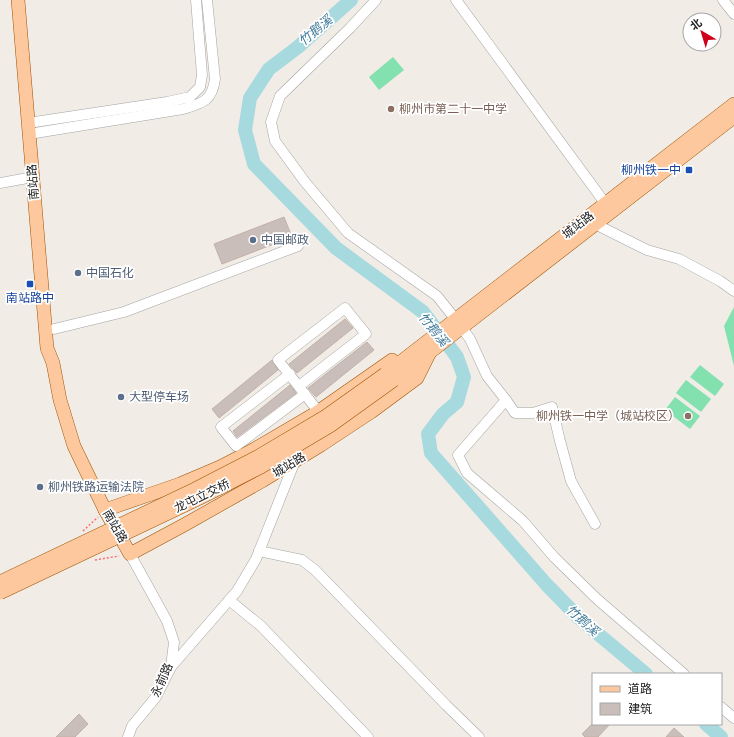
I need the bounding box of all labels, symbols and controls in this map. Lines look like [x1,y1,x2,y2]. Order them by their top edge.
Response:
water label: 竹鹅溪 [296,12,338,50]
north arrow [682,12,722,52]
text: 北 [688,16,705,34]
place label: 柳州市第二十一中学 [399,102,507,118]
marker: 柳州市第二十一中学 [386,104,396,114]
street label: 南站路 [24,163,44,201]
place label: 柳州铁一中 [621,163,681,179]
marker: 柳州铁一中 [684,165,694,175]
street label: 城站路 [560,208,598,243]
place label: 中国邮政 [261,233,309,249]
marker: 中国邮政 [248,235,258,245]
place label: 中国石化 [86,266,134,282]
marker: 中国石化 [73,268,83,278]
marker: 南站路中 [25,279,35,289]
place label: 南站路中 [6,291,54,307]
water label: 竹鹅溪 [414,310,452,352]
place label: 大型停车场 [129,390,189,406]
marker: 大型停车场 [116,392,126,402]
place label: 柳州铁一中学（城站校区） [536,409,680,425]
marker: 柳州铁一中学（城站校区） [683,411,693,421]
street label: 城站路 [270,450,309,482]
street label: 龙屯立交桥 [172,477,233,517]
place label: 柳州铁路运输法院 [48,480,144,496]
marker: 柳州铁路运输法院 [35,482,45,492]
street label: 南站路 [98,507,130,546]
water label: 竹鹅溪 [562,602,603,642]
street label: 永前路 [148,661,178,700]
legend [592,673,722,725]
text: 道路 [628,682,652,698]
text: 建筑 [628,702,652,718]

